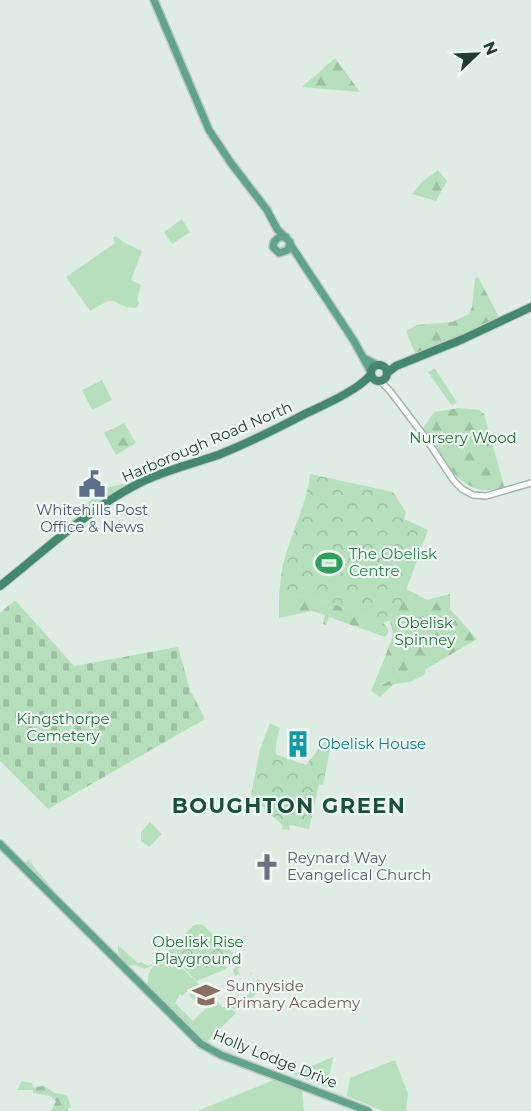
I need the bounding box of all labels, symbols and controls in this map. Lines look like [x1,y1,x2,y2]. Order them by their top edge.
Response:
north arrow [447,24,507,84]
text: N [479,39,502,58]
street label: Harborough Road North [119,397,295,486]
park label: Nursery Wood [409,428,517,447]
public building icon: Whitehills Post Office & News [77,469,107,499]
place label: Whitehills Post Office & News [36,500,148,536]
place label: The Obelisk Centre [349,544,437,580]
sports icon: The Obelisk Centre [314,548,344,578]
park label: Obelisk Spinney [395,613,456,649]
park label: Kingsthorpe Cemetery [16,709,110,745]
building icon: Obelisk House [283,729,313,759]
place label: Obelisk House [318,734,426,753]
district label: BOUGHTON GREEN [172,793,406,818]
place label: Reynard Way Evangelical Church [287,848,432,884]
church icon: Reynard Way Evangelical Church [252,852,282,882]
park label: Obelisk Rise Playground [152,932,244,968]
place label: Sunnyside Primary Academy [226,976,361,1012]
school or university icon: Sunnyside Primary Academy [191,980,221,1010]
street label: Holly Lodge Drive [210,1025,340,1092]

